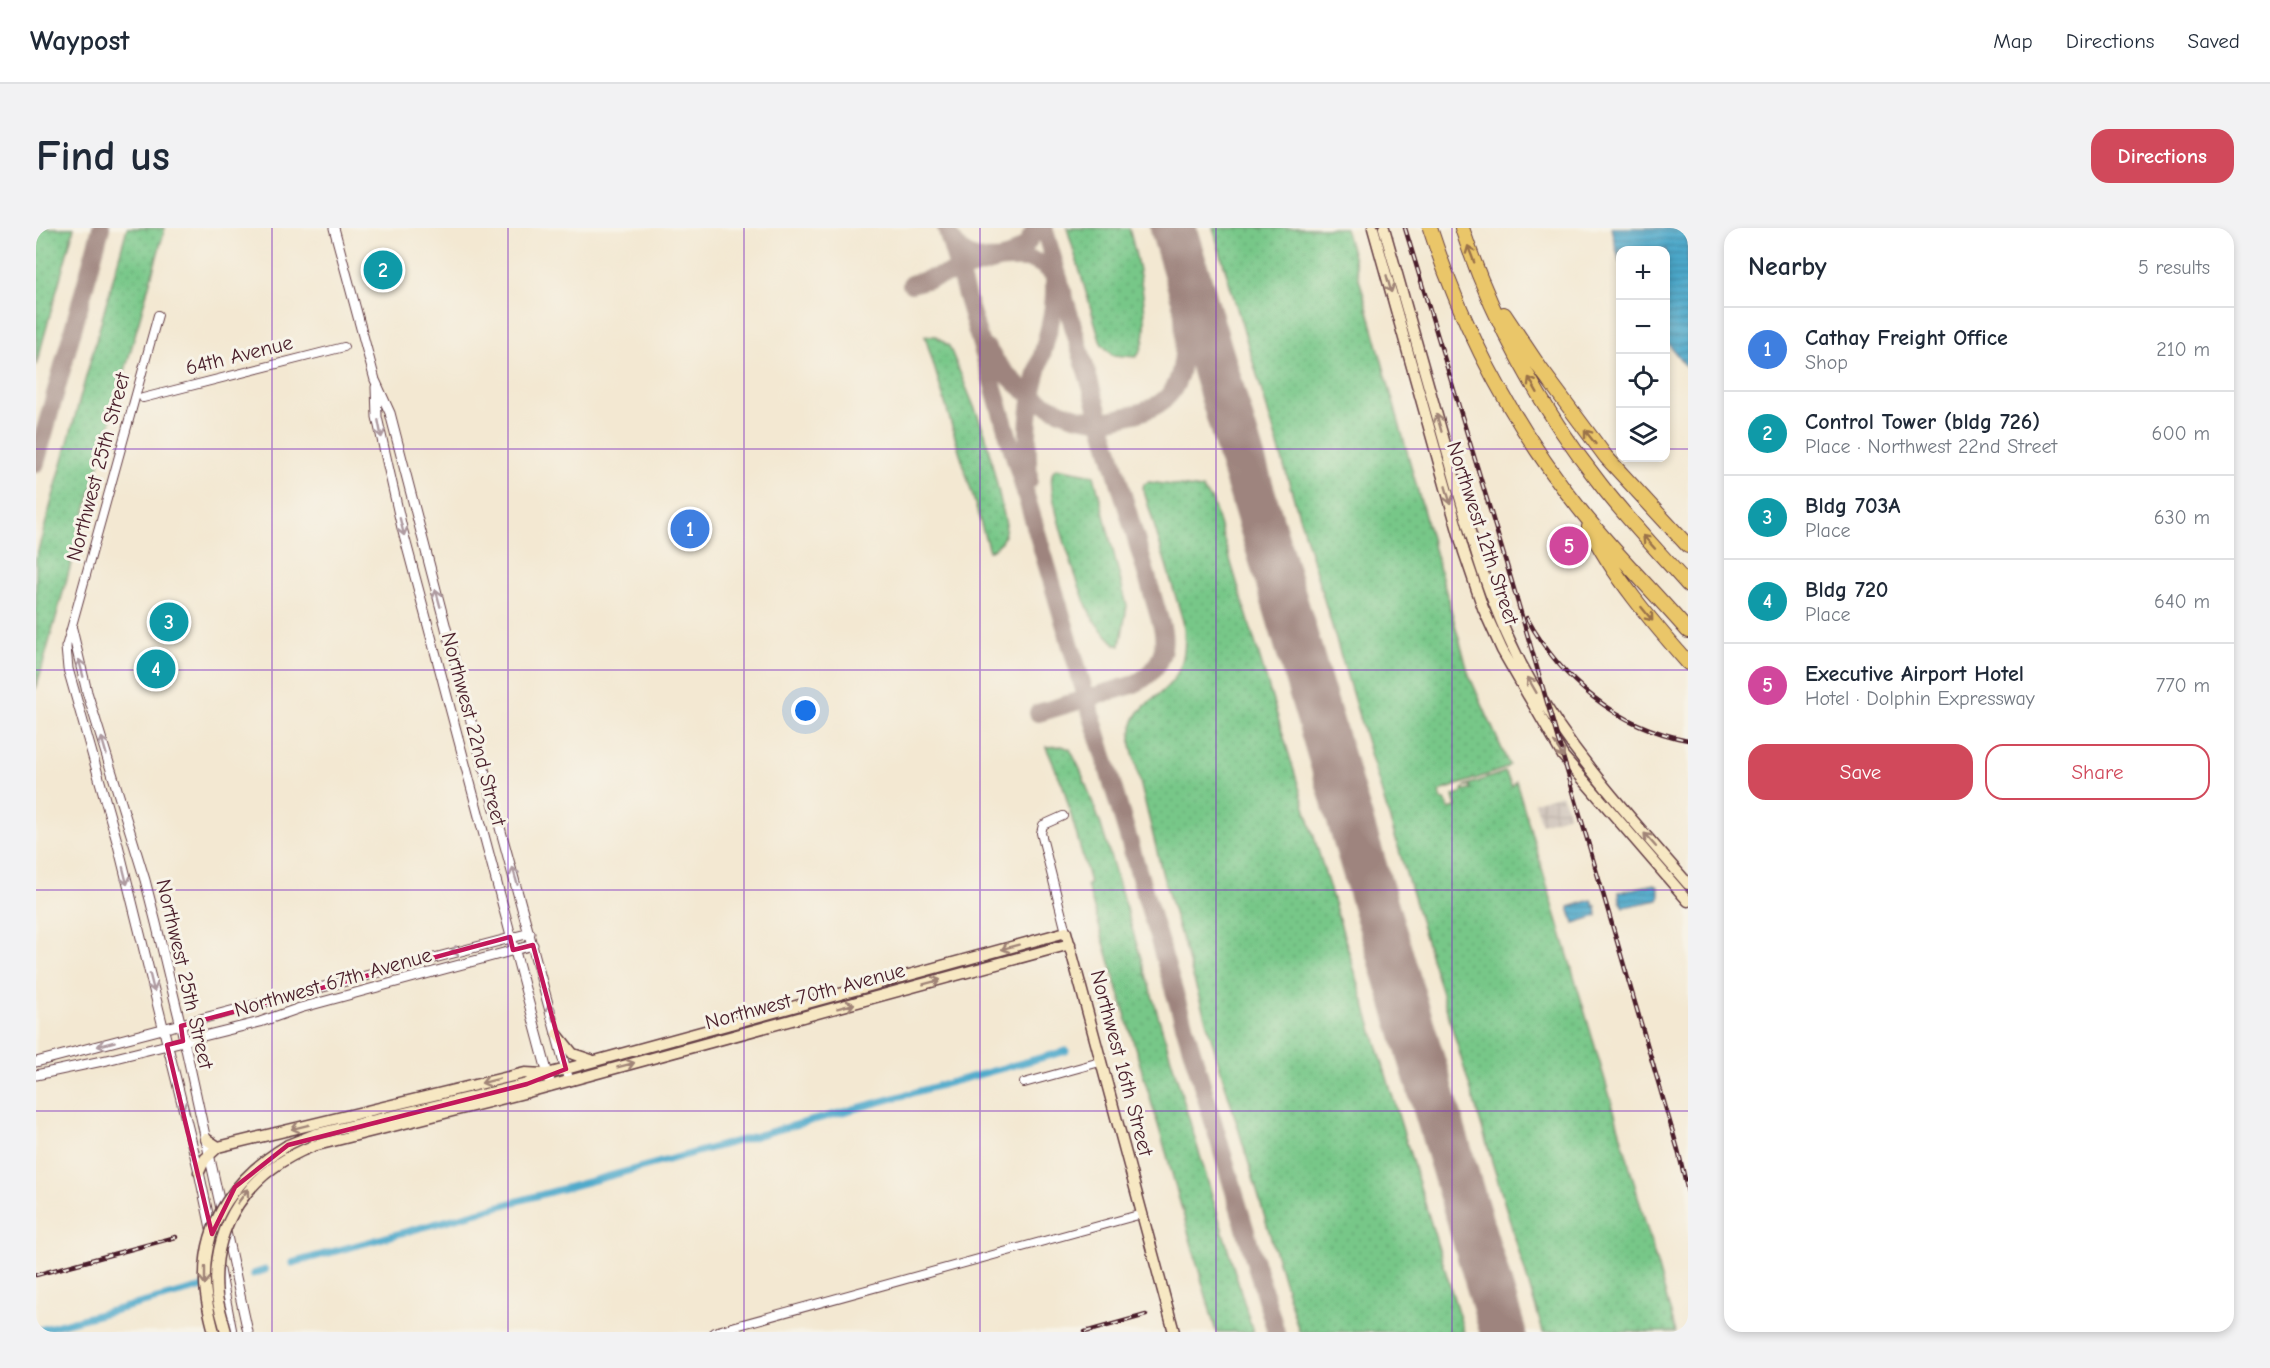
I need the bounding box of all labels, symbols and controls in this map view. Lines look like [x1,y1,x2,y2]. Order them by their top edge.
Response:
text: Waypost [30,25,130,57]
text: Map [1993,29,2033,53]
text: Directions [2066,29,2155,53]
text: Saved [2188,29,2240,53]
button: Directions [2091,129,2234,183]
text: Find us [36,132,170,181]
one-way arrow [1465,245,1476,264]
map controls [1616,246,1670,462]
button: + [1616,246,1670,300]
pin: 2 [364,248,402,292]
text: Nearby [1748,252,1827,282]
text: 5 results [2138,256,2210,279]
one-way arrow [1384,274,1395,293]
button: − [1616,300,1670,354]
text: Cathay Freight Office [1805,325,2008,351]
street label: 64th Avenue [183,330,295,380]
text: 1 [1764,338,1771,361]
text: 210 m [2156,338,2210,361]
text: Shop [1805,351,1848,374]
button: locate [1616,354,1670,408]
street label: Northwest 25th Street [61,369,135,564]
one-way arrow [1527,377,1539,394]
button: layers [1616,408,1670,462]
text: Control Tower (bldg 726) [1805,409,2040,435]
one-way arrow [1433,414,1444,433]
one-way arrow [375,419,386,438]
text: 2 [1763,422,1772,445]
text: 600 m [2152,422,2210,445]
one-way arrow [1584,429,1597,445]
text: Place · Northwest 22nd Street [1805,435,2057,458]
street label: Northwest 12th Street [1442,438,1524,629]
one-way arrow [1443,485,1455,504]
text: Bldg 703A [1805,493,1900,519]
pin: 1 [670,506,710,552]
text: 3 [1763,506,1772,529]
text: 630 m [2154,506,2210,529]
one-way arrow [396,518,408,537]
text: Place [1805,519,1851,542]
pin: 5 [1550,524,1588,568]
one-way arrow [1642,535,1656,550]
text: Bldg 720 [1805,577,1888,603]
one-way arrow [432,589,443,608]
text: 4 [1763,590,1772,613]
text: 640 m [2154,590,2210,613]
pin: 3 [150,600,188,644]
text: Place [1805,603,1851,626]
one-way arrow [1640,605,1653,621]
street label: Northwest 22nd Street [437,630,512,829]
pin: 4 [136,646,176,692]
one-way arrow [75,659,86,678]
text: Executive Airport Hotel [1805,661,2024,687]
text: 5 [1762,674,1773,697]
text: 770 m [2156,674,2210,697]
one-way arrow [1526,677,1538,694]
text: Hotel · Dolphin Expressway [1805,687,2035,710]
your location [791,696,820,725]
one-way arrow [98,737,110,756]
one-way arrow [1553,741,1566,758]
button: Save [1748,744,1973,800]
button: Share [1985,744,2210,800]
one-way arrow [1643,832,1656,848]
one-way arrow [120,866,132,885]
one-way arrow [508,867,520,886]
street label: Northwest 25th Street [151,877,219,1072]
street label: Northwest 67th Avenue [231,942,435,1022]
one-way arrow [1001,942,1020,953]
one-way arrow [450,944,469,956]
street label: Northwest 70th Avenue [702,958,908,1034]
street label: Northwest 16th Street [1086,967,1159,1160]
one-way arrow [146,973,158,992]
one-way arrow [923,976,942,987]
one-way arrow [836,999,855,1011]
one-way arrow [545,1003,556,1022]
one-way arrow [97,1039,116,1051]
one-way arrow [616,1059,635,1071]
one-way arrow [481,1076,500,1088]
one-way arrow [176,1091,188,1110]
one-way arrow [291,1122,310,1134]
one-way arrow [237,1189,250,1205]
one-way arrow [199,1266,211,1286]

